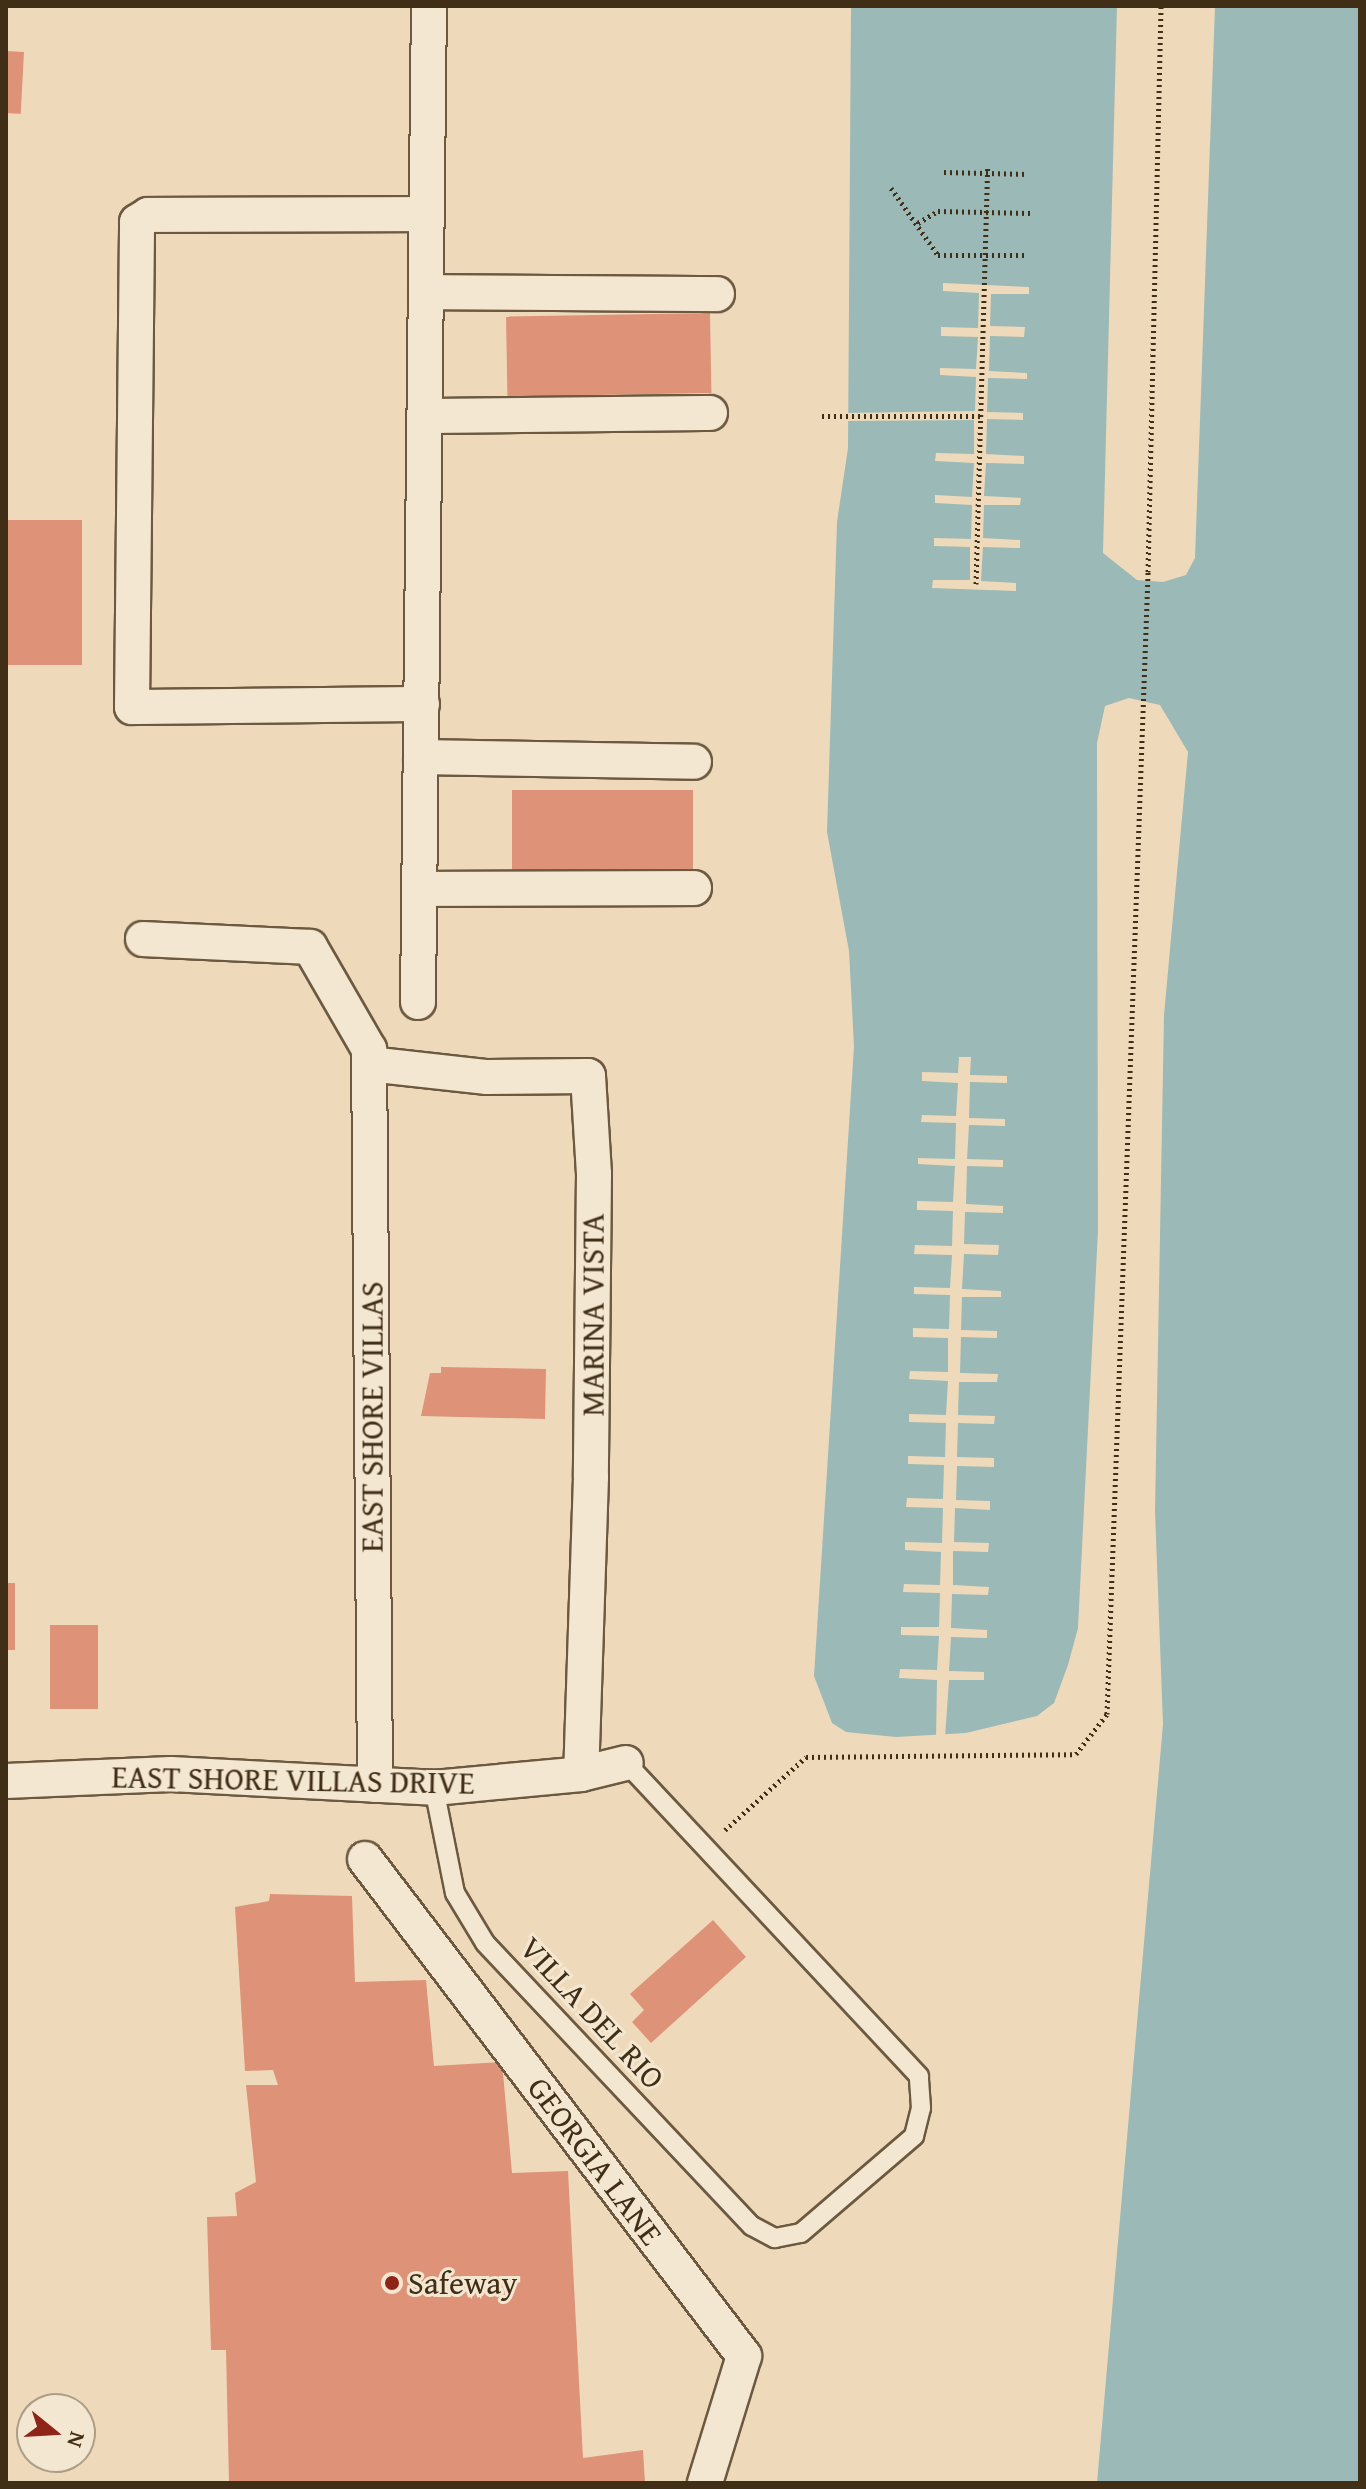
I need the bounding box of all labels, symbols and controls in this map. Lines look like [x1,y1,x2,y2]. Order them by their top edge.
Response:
street label: MARINA VISTA [574,1213,612,1417]
street label: EAST SHORE VILLAS [353,1281,391,1553]
street label: EAST SHORE VILLAS DRIVE [111,1758,475,1802]
street label: VILLA DEL RIO [512,1929,672,2097]
street label: GEORGIA LANE [519,2070,671,2252]
place label: Safeway [408,2264,517,2302]
marker: Safeway [383,2274,401,2292]
north arrow [16,2393,96,2473]
text: N [59,2428,94,2452]

